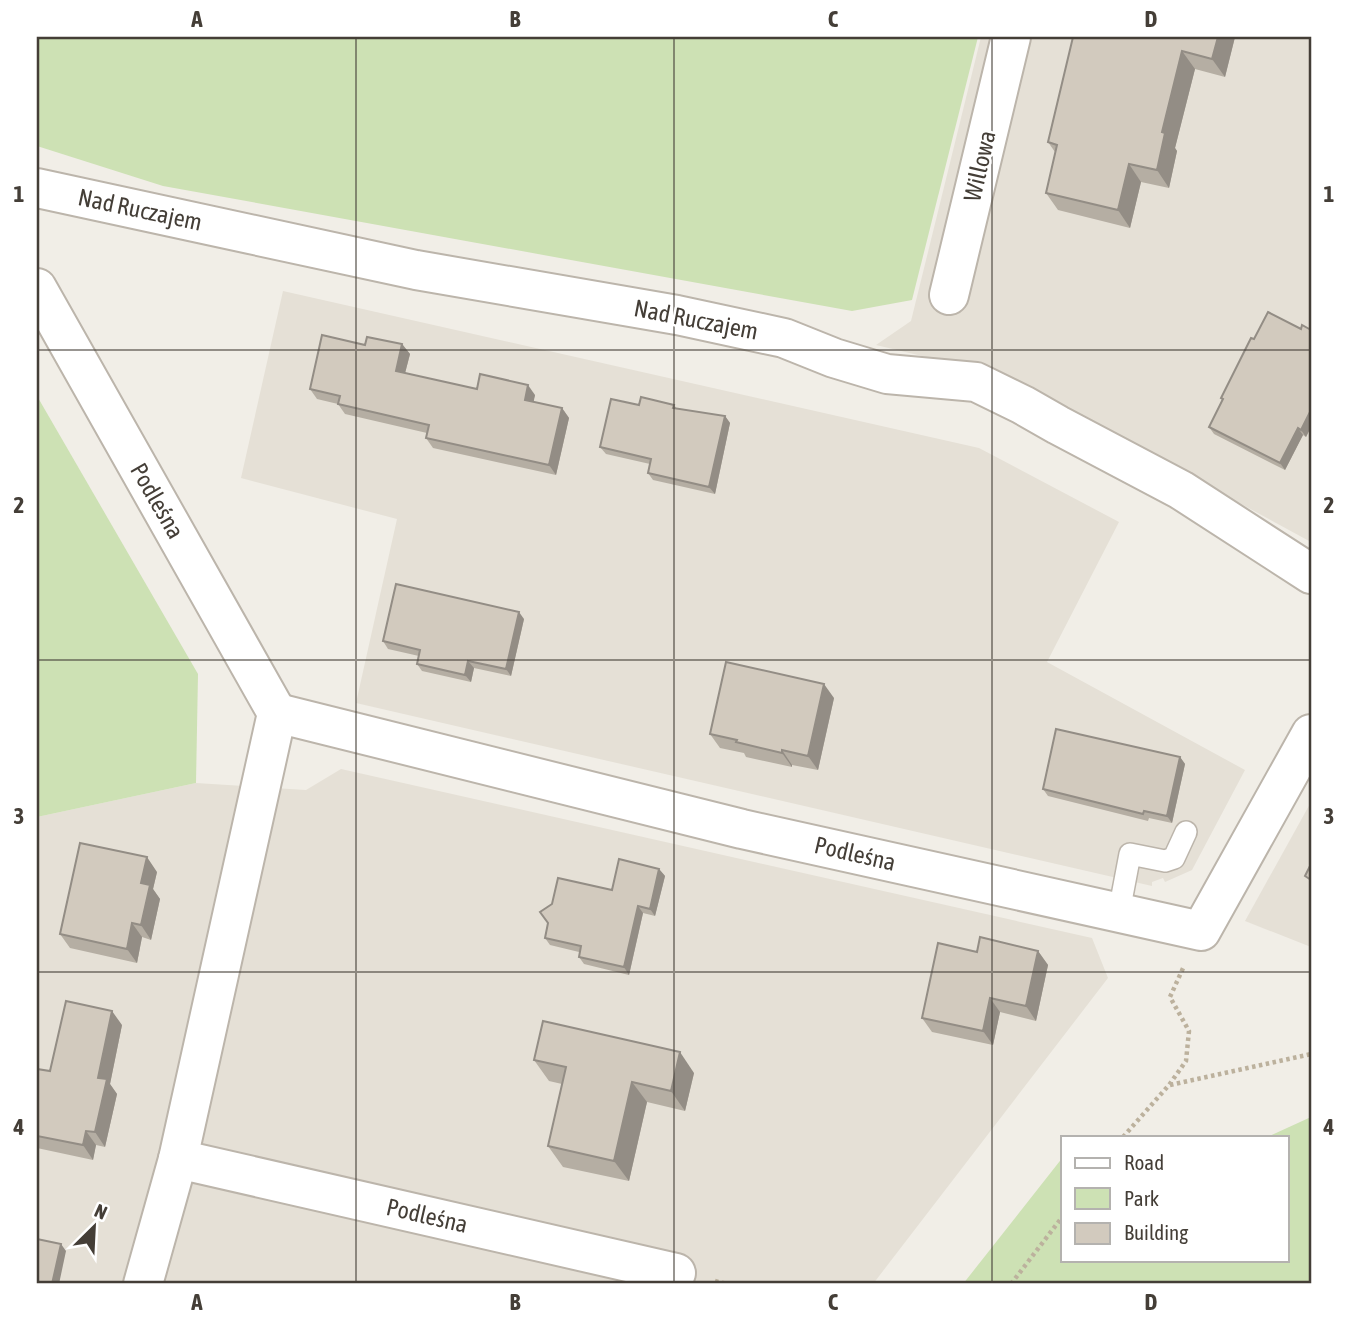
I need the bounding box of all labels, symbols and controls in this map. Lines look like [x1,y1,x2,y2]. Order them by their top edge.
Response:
text: A [190,6,203,32]
text: B [510,6,521,32]
text: C [828,6,839,32]
text: D [1145,6,1158,32]
street label: Willowa [958,128,1001,204]
text: 1 [14,181,25,207]
text: 1 [1324,181,1335,207]
street label: Nad Ruczajem [76,183,205,236]
street label: Nad Ruczajem [632,294,760,345]
street label: Podleśna [125,458,190,543]
text: 2 [14,492,24,518]
text: 2 [1324,492,1334,518]
text: 3 [14,803,24,829]
text: 3 [1324,803,1334,829]
street label: Podleśna [812,831,898,876]
text: 4 [13,1114,25,1140]
text: 4 [1323,1114,1335,1140]
legend [1061,1136,1288,1262]
text: Road [1124,1150,1164,1174]
text: Park [1124,1186,1159,1210]
north arrow [60,1192,130,1262]
street label: Podleśna [384,1193,470,1238]
text: N [91,1199,111,1224]
text: Building [1124,1220,1188,1244]
text: A [190,1289,203,1315]
text: B [510,1289,521,1315]
text: C [828,1289,839,1315]
text: D [1145,1289,1158,1315]

